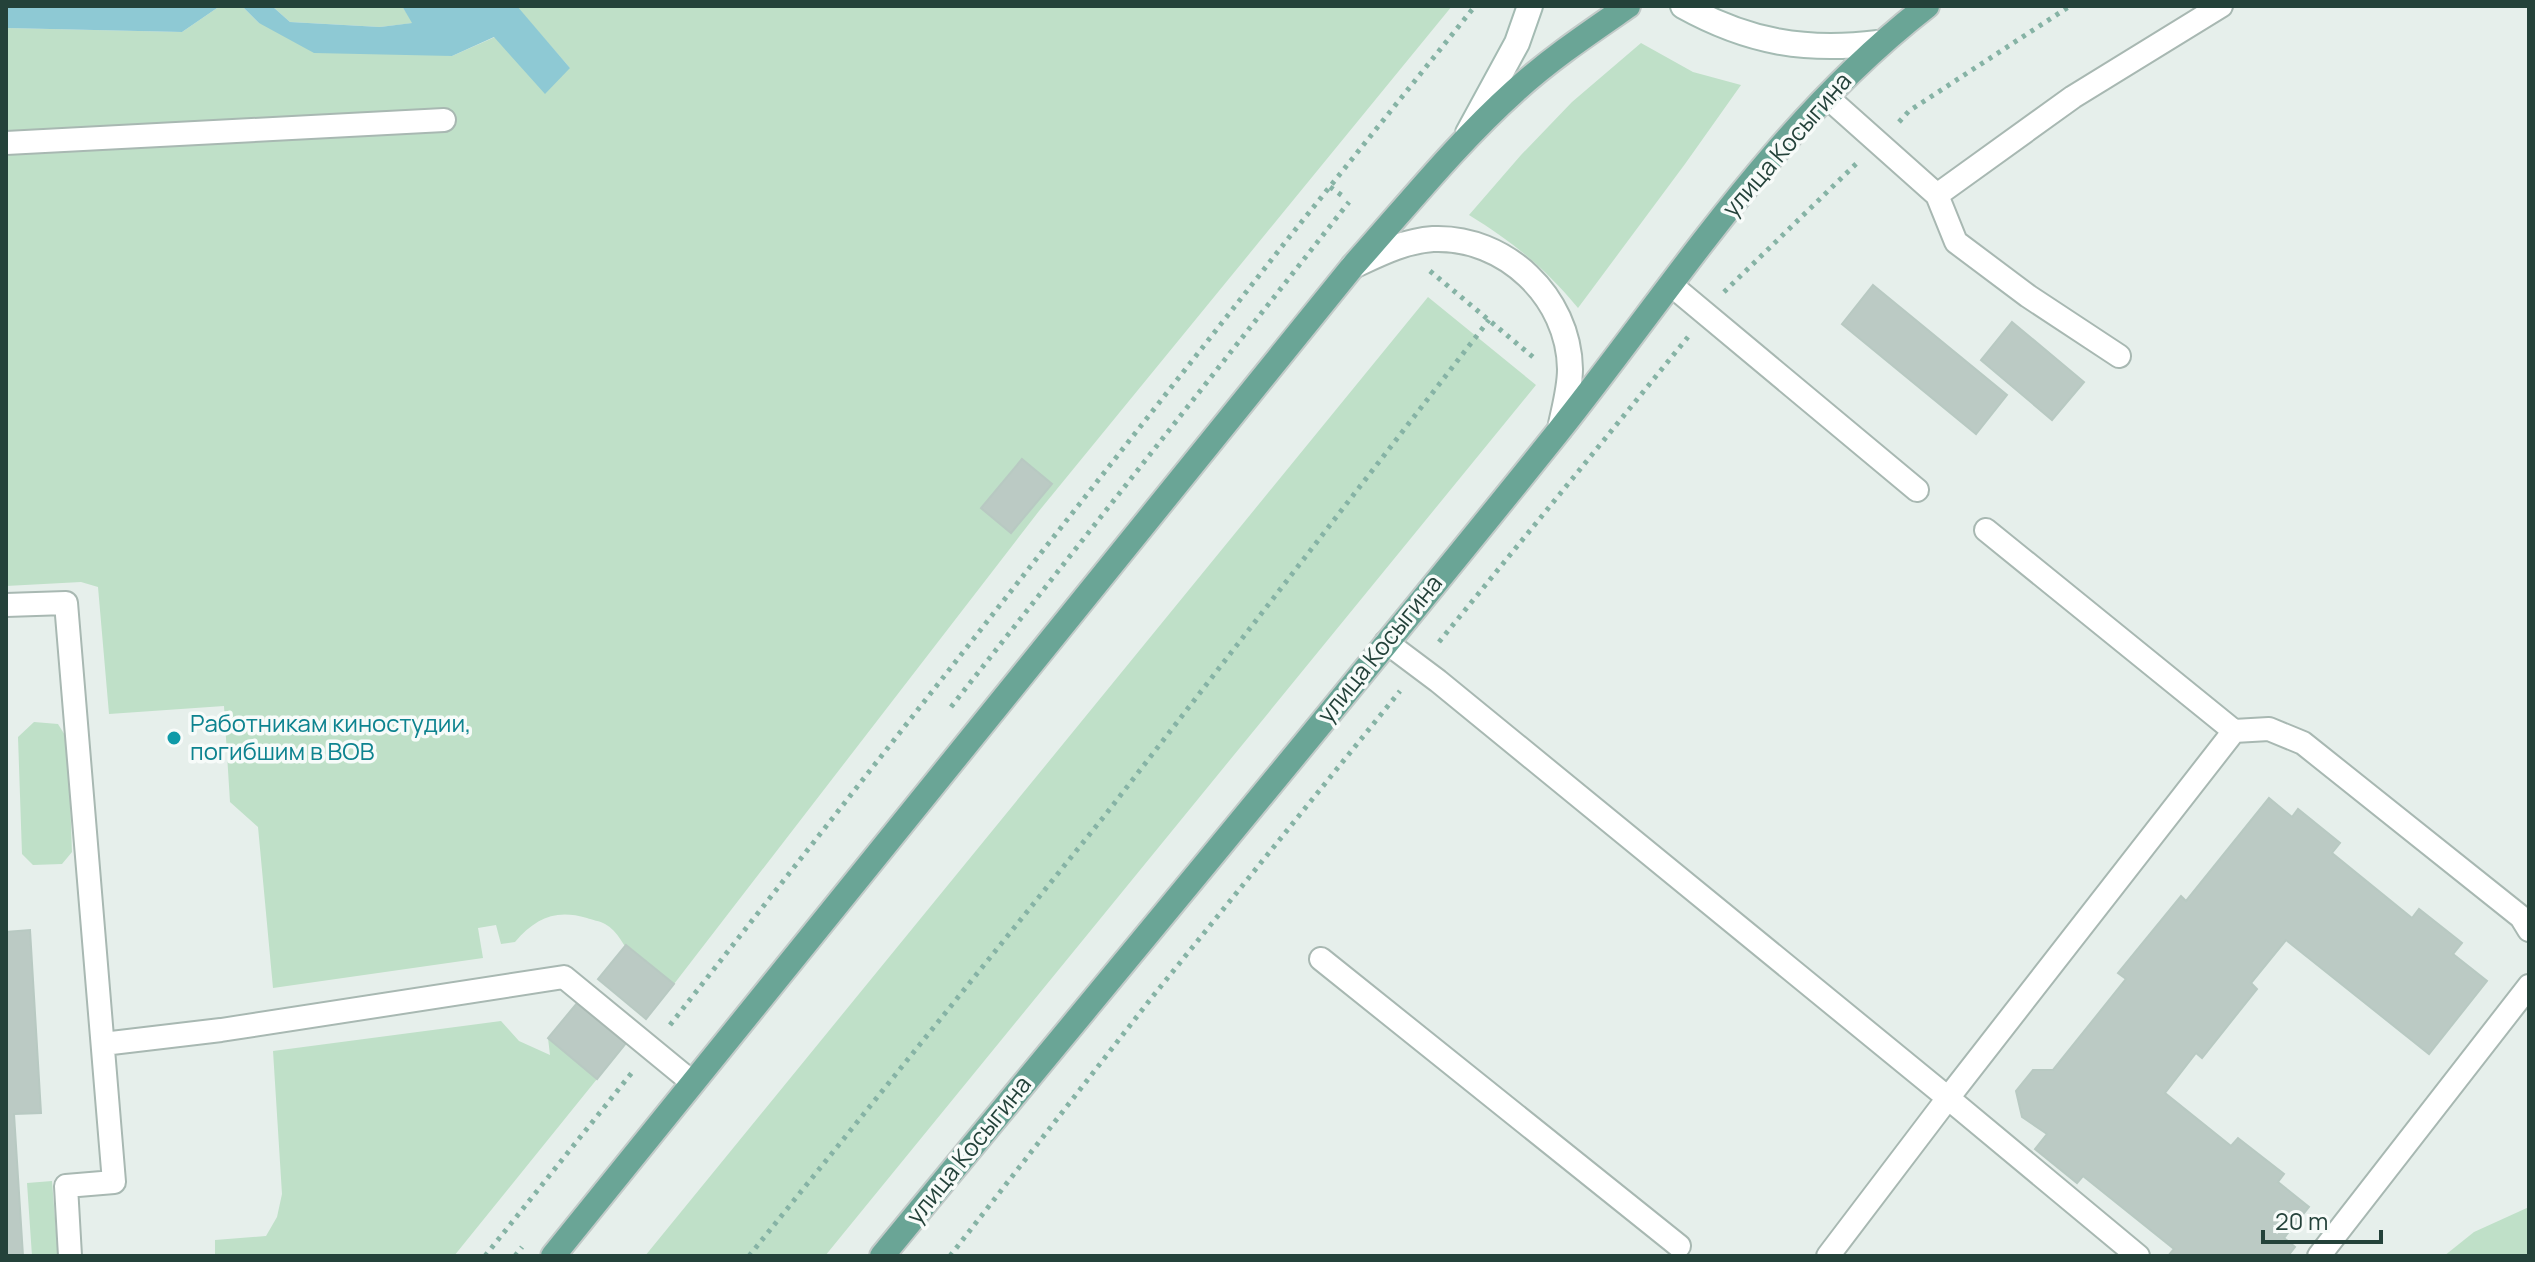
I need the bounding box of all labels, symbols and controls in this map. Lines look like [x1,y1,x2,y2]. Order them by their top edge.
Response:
street label: улица Косыгина [1714,65,1858,223]
street label: улица Косыгина [1309,567,1449,729]
place label: Работникам киностудии, погибшим в ВОВ [190,706,471,767]
marker: Работникам киностудии, погибшим в ВОВ [165,729,183,747]
street label: улица Косыгина [898,1068,1038,1230]
scale bar [2263,1194,2381,1244]
text: 20 m [2275,1204,2328,1237]

